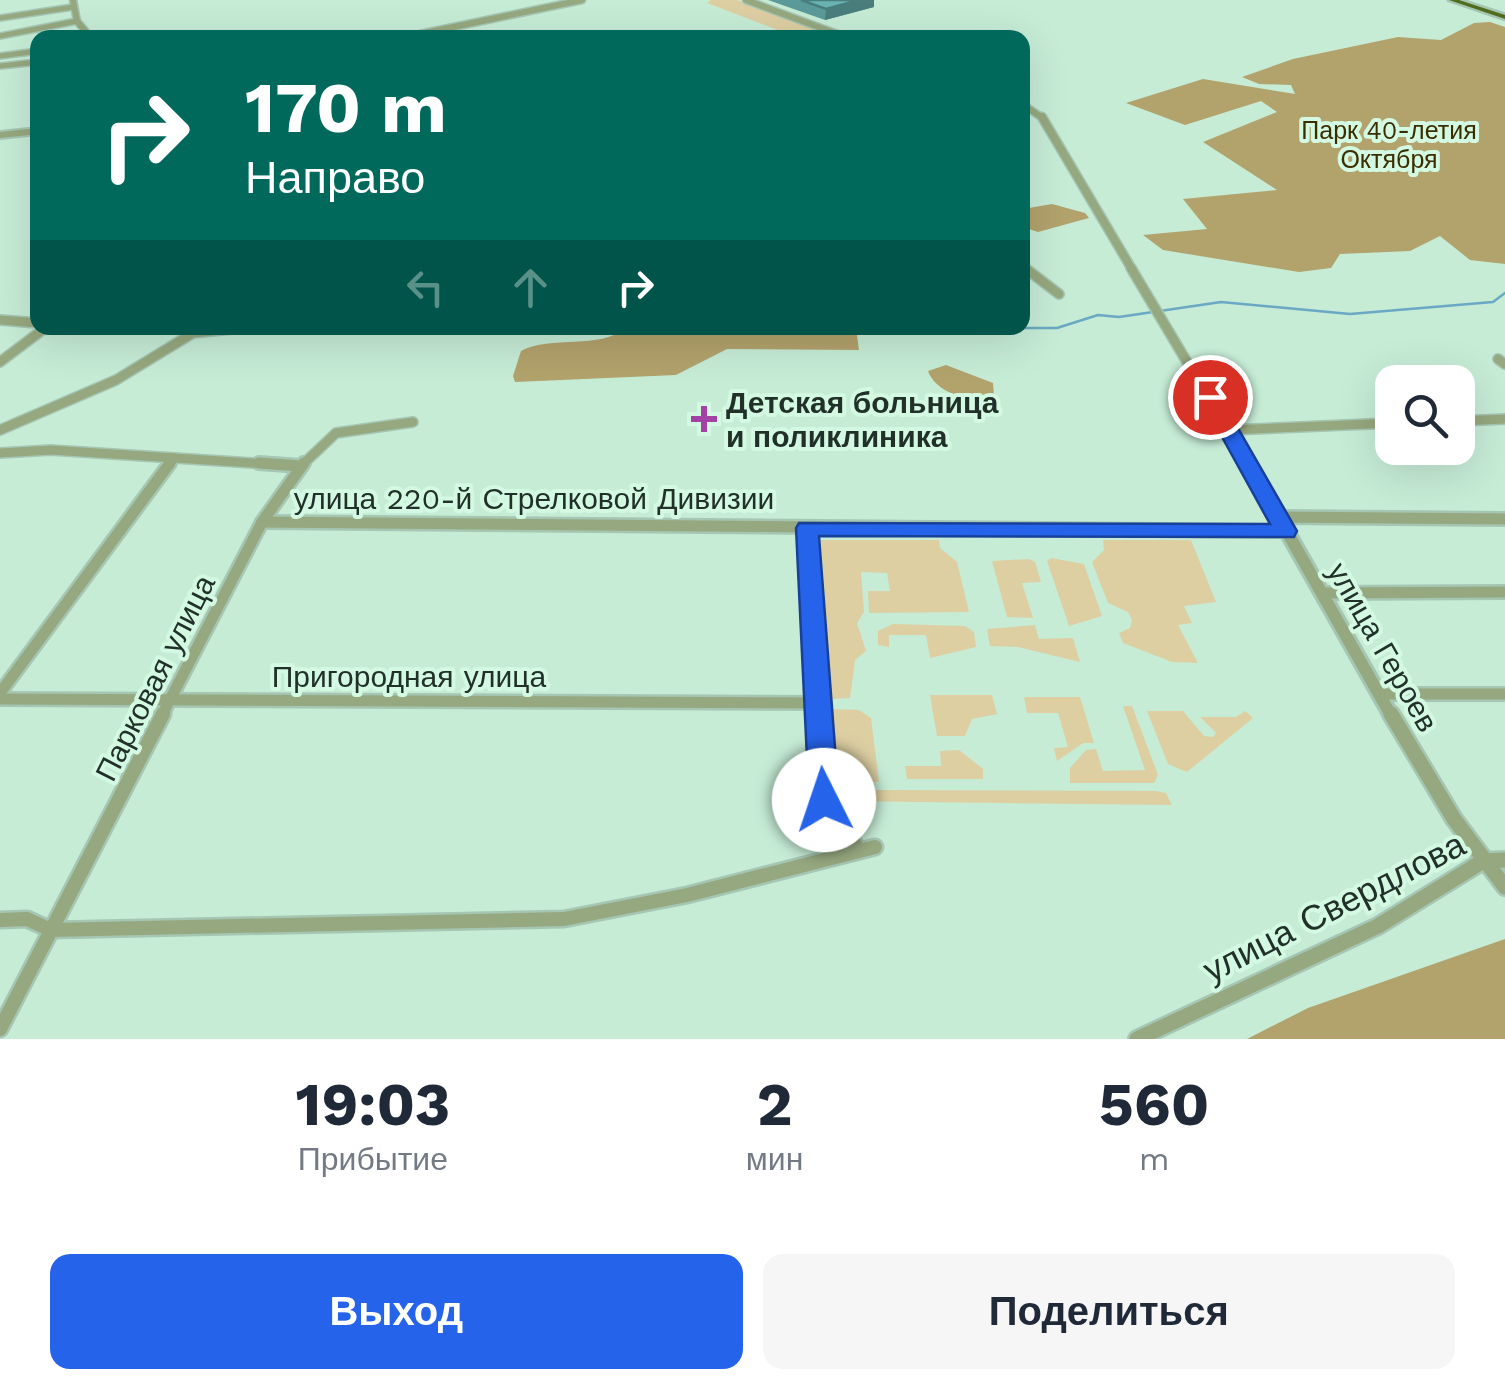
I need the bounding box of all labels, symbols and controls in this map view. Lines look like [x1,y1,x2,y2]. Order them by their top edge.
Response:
text: 170 m [245,67,447,149]
icon: right [80,70,210,200]
park label: Парк 40-летия Октября [1301,116,1477,174]
text: Направо [245,151,425,204]
icon: left [398,260,453,315]
icon: ahead [503,260,558,315]
icon: right [608,260,663,315]
pin [1168,355,1253,440]
map controls [1375,365,1475,465]
button: search [1375,365,1475,465]
icon: arrive [1183,370,1238,425]
place label: Детская больница и поликлиника [726,385,999,454]
marker: Детская больница и поликлиника [691,406,717,432]
street label: улица 220-й Стрелковой Дивизии [294,481,774,516]
street label: улица Героев [1320,556,1446,738]
street label: Парковая улица [88,569,222,787]
street label: Пригородная улица [272,659,547,694]
position arrow [772,748,876,852]
street label: улица Свердлова [1196,823,1472,991]
text: 19:03 [296,1069,450,1140]
text: 2 [757,1069,792,1140]
text: 560 [1099,1069,1209,1140]
text: Прибытие [298,1140,448,1178]
text: мин [746,1140,803,1178]
text: m [1139,1140,1169,1178]
button: Выход [50,1254,743,1369]
button: Поделиться [763,1254,1455,1369]

